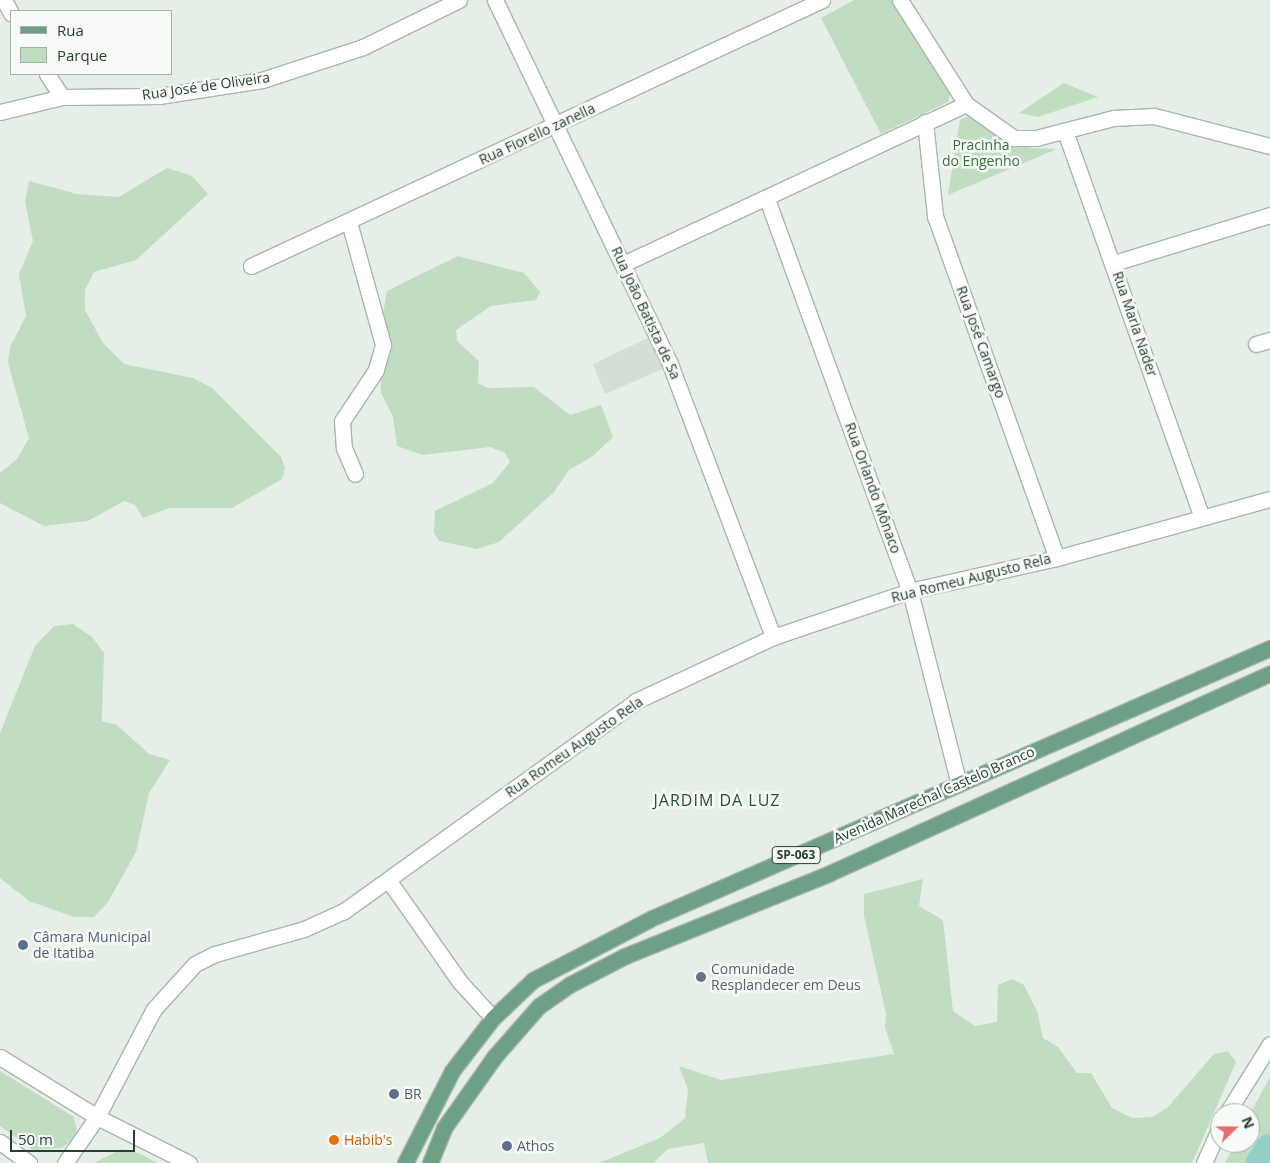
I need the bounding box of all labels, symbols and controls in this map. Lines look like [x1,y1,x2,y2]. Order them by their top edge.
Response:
legend [10,10,172,75]
text: Rua [57,20,84,40]
text: Parque [57,45,107,65]
street label: Rua José de Oliveira [141,69,271,103]
street label: Rua Fiorello zanella [476,100,598,168]
park label: Pracinha do Engenho [942,137,1020,170]
street label: Rua João Batista de Sa [608,244,684,382]
street label: Rua Maria Nader [1109,269,1161,379]
street label: Rua José Camargo [953,284,1009,400]
street label: Rua Orlando Mônaco [841,420,905,556]
street label: Rua Romeu Augusto Rela [889,550,1053,606]
street label: Rua Romeu Augusto Rela [502,693,646,801]
street label: Avenida Marechal Castelo Branco [831,743,1037,847]
district label: JARDIM DA LUZ [652,790,782,810]
road number: SP-063 [771,846,821,864]
place label: Câmara Municipal de Itatiba [33,929,151,962]
marker: Câmara Municipal de Itatiba [17,939,29,951]
place label: Comunidade Resplandecer em Deus [711,961,861,994]
marker: Comunidade Resplandecer em Deus [695,971,707,983]
place label: BR [404,1086,422,1102]
marker: BR [388,1088,400,1100]
north arrow [1210,1103,1260,1153]
text: N [1237,1114,1259,1131]
scale bar [12,1120,138,1152]
text: 50 m [18,1129,53,1149]
place label: Habib's [344,1132,393,1148]
marker: Habib's [328,1134,340,1146]
place label: Athos [517,1138,555,1154]
marker: Athos [501,1140,513,1152]

